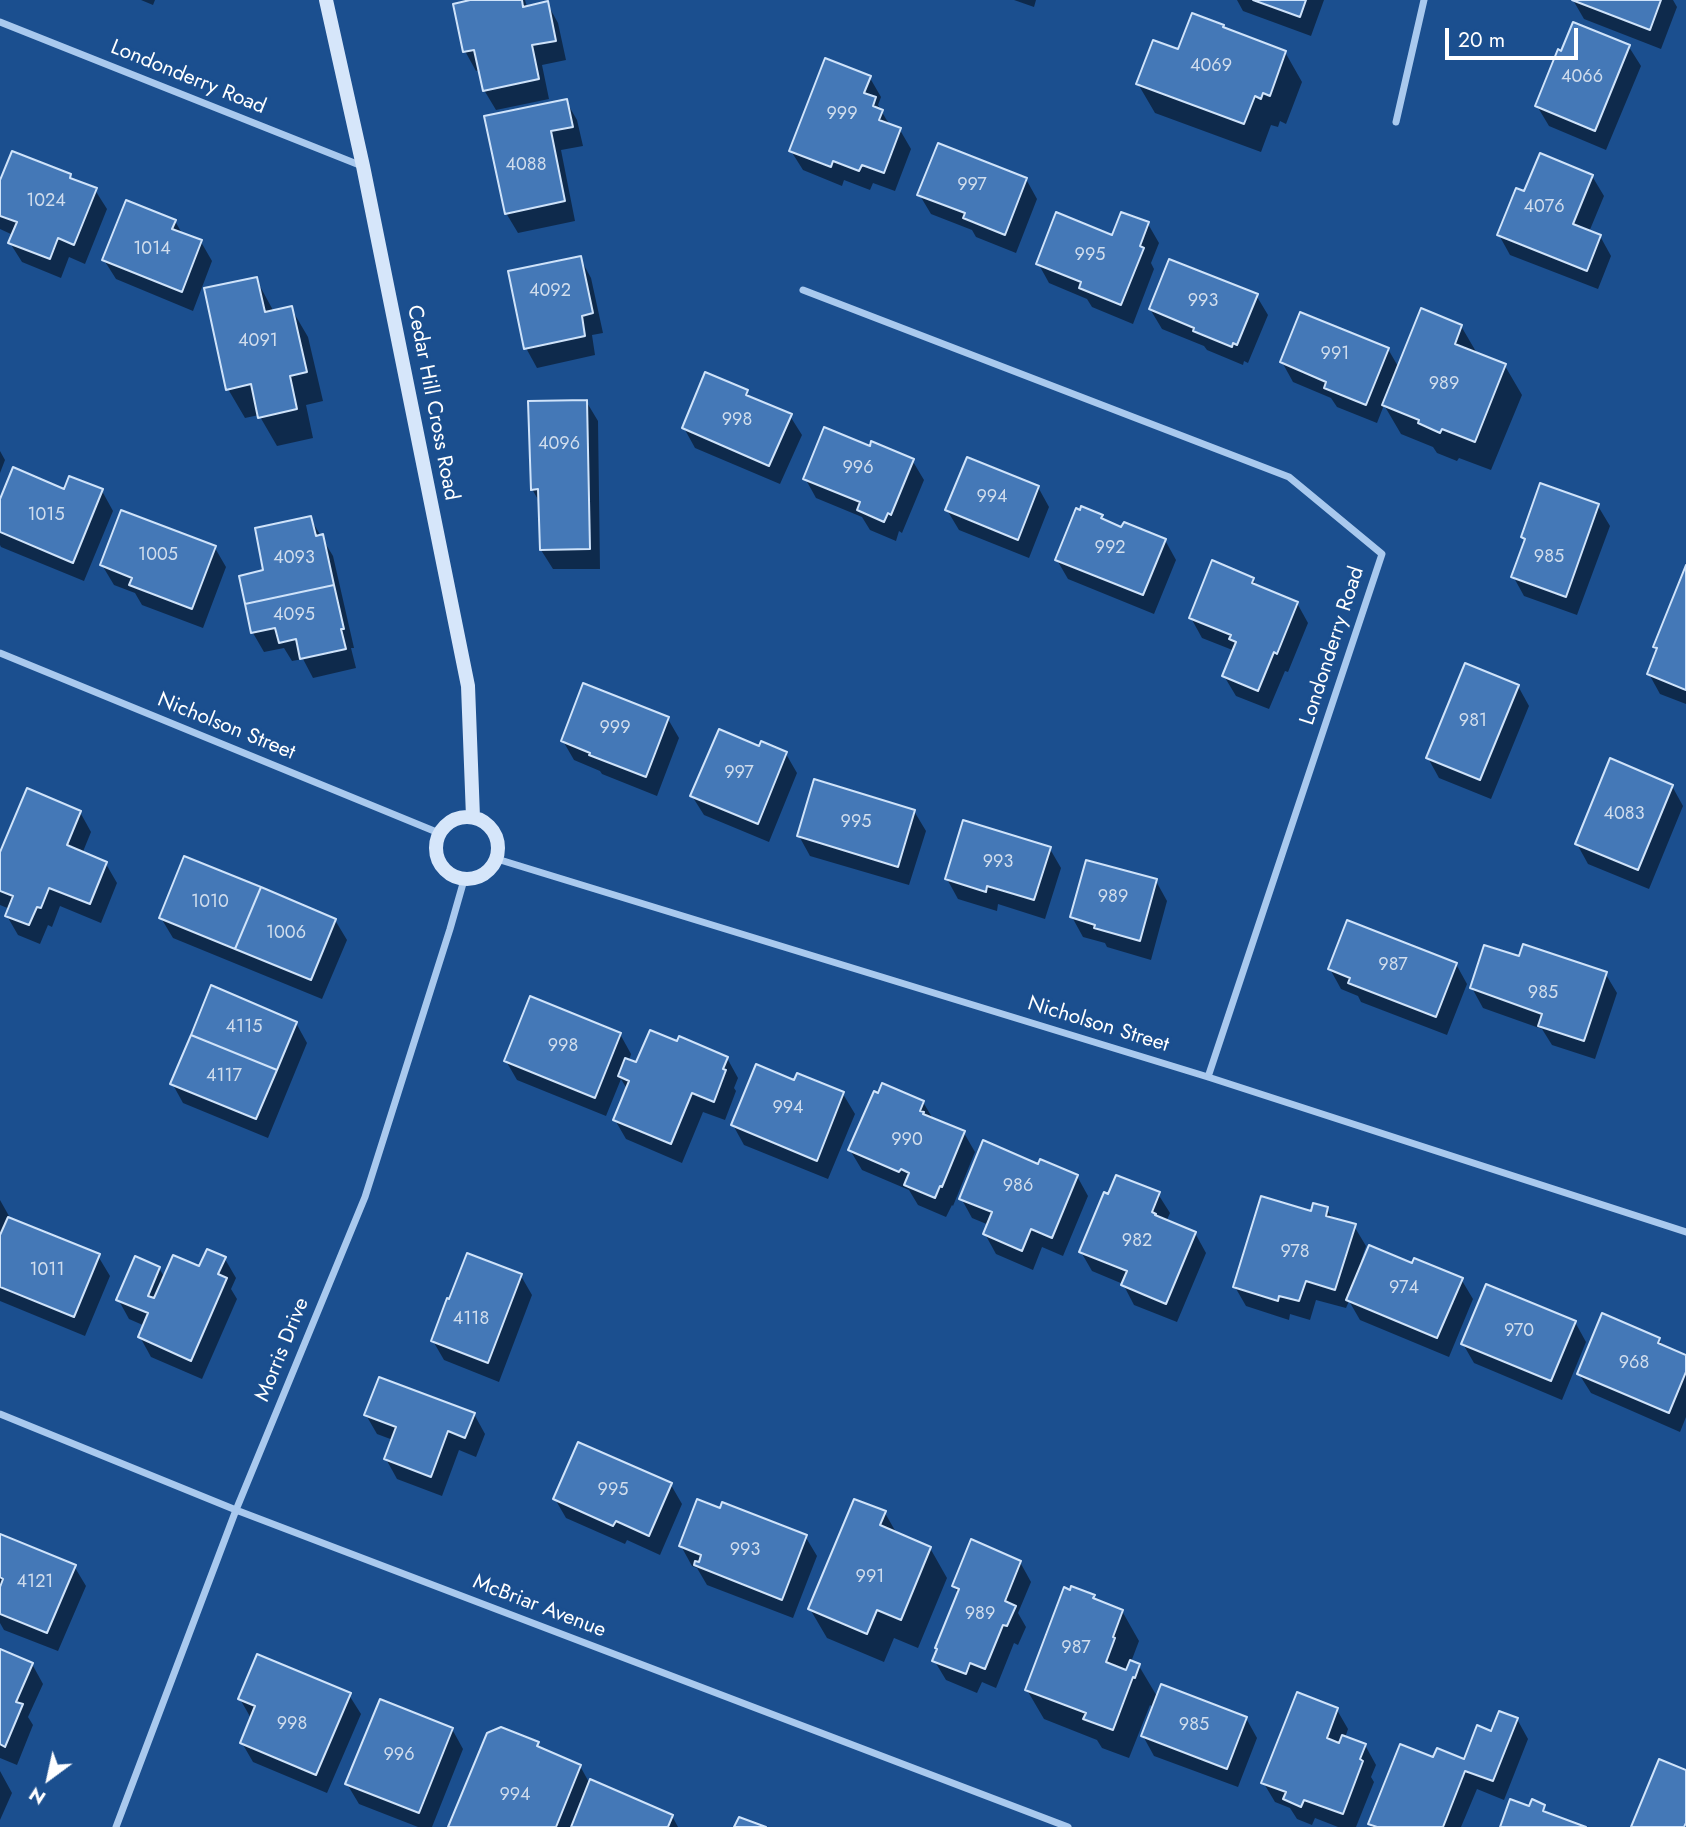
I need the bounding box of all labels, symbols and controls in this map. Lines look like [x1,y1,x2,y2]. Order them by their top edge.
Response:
scale bar [1448,14,1581,58]
text: 20 m [1458,25,1505,55]
street label: Londonderry Road [107,35,269,121]
house number: 4069 [1190,56,1232,78]
house number: 4066 [1561,67,1603,89]
house number: 999 [826,104,858,126]
house number: 4088 [506,155,546,177]
house number: 997 [957,175,987,197]
house number: 1024 [26,191,66,213]
house number: 4076 [1523,197,1565,219]
house number: 1014 [133,239,171,261]
house number: 995 [1075,245,1105,267]
house number: 4092 [529,281,571,303]
house number: 993 [1188,291,1218,313]
street label: Cedar Hill Cross Road [401,303,463,503]
house number: 4091 [238,331,278,353]
house number: 991 [1321,344,1349,366]
house number: 989 [1429,374,1459,396]
house number: 998 [722,410,752,432]
house number: 4096 [538,434,580,456]
house number: 996 [842,458,874,480]
house number: 994 [976,487,1008,509]
house number: 1015 [27,505,65,527]
house number: 992 [1095,538,1125,560]
house number: 1005 [138,545,178,567]
house number: 985 [1534,547,1564,569]
house number: 4093 [273,548,315,570]
street label: Londonderry Road [1296,564,1370,728]
house number: 4095 [273,605,315,627]
street label: Nicholson Street [153,688,299,766]
house number: 981 [1459,711,1487,733]
house number: 999 [599,718,631,740]
house number: 997 [724,763,754,785]
house number: 4083 [1604,804,1644,826]
house number: 995 [841,812,871,834]
house number: 993 [983,852,1013,874]
house number: 989 [1098,887,1128,909]
house number: 1010 [191,892,229,914]
house number: 1006 [266,923,306,945]
house number: 987 [1378,955,1408,977]
house number: 985 [1528,983,1558,1005]
street label: Nicholson Street [1024,992,1172,1058]
house number: 4115 [226,1017,262,1039]
house number: 998 [548,1036,578,1058]
house number: 4117 [206,1066,242,1088]
house number: 994 [772,1098,804,1120]
house number: 990 [891,1130,923,1152]
house number: 986 [1003,1176,1033,1198]
house number: 982 [1122,1231,1152,1253]
house number: 978 [1280,1242,1310,1264]
house number: 1011 [29,1260,65,1282]
house number: 974 [1389,1278,1419,1300]
street label: Morris Drive [251,1294,315,1406]
house number: 4118 [453,1309,489,1331]
house number: 970 [1504,1321,1534,1343]
house number: 968 [1619,1353,1649,1375]
house number: 995 [598,1480,628,1502]
house number: 993 [730,1540,760,1562]
house number: 991 [856,1567,884,1589]
street label: McBriar Avenue [469,1570,609,1644]
house number: 4121 [17,1572,53,1594]
house number: 989 [965,1604,995,1626]
house number: 987 [1061,1638,1091,1660]
house number: 998 [277,1714,307,1736]
house number: 985 [1179,1715,1209,1737]
north arrow [14,1743,84,1813]
house number: 996 [383,1745,415,1767]
text: N [24,1781,51,1811]
house number: 994 [499,1785,531,1807]

